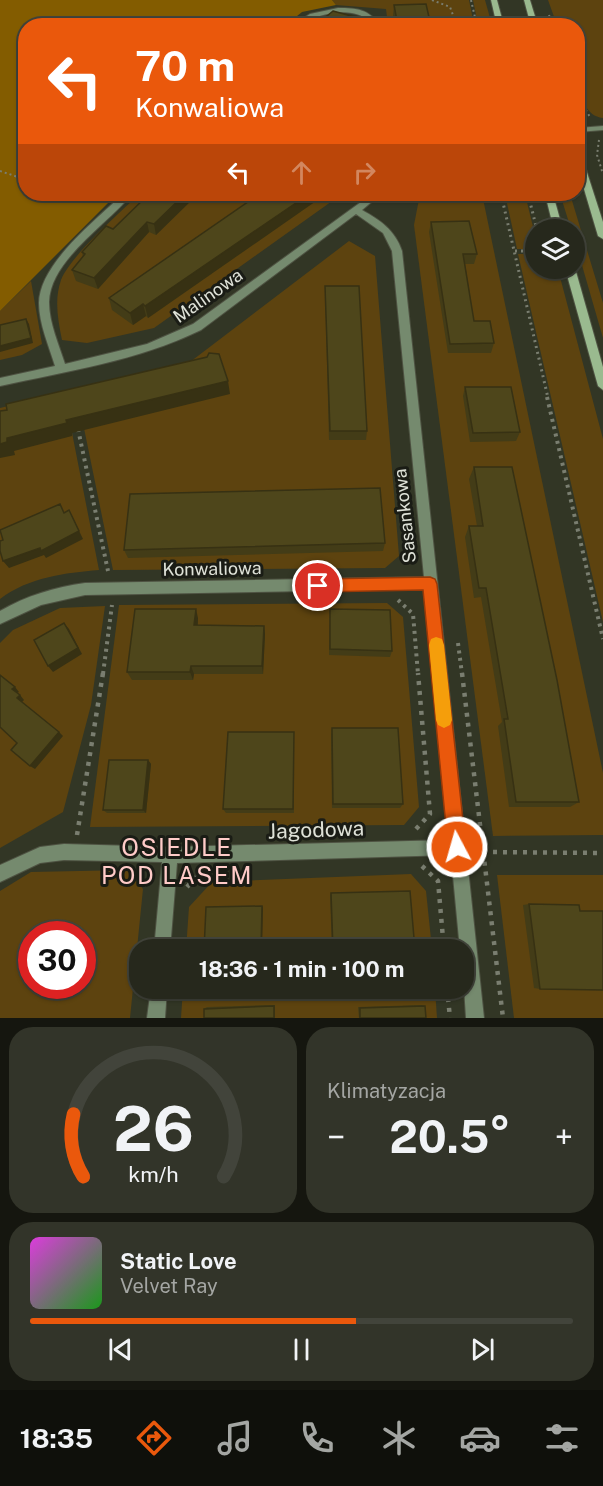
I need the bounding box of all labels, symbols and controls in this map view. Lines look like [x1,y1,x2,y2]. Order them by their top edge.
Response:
text: 70 m [135,41,235,90]
icon: left [36,42,114,120]
text: Konwaliowa [135,91,284,123]
icon: left [222,156,255,189]
icon: ahead [285,156,318,189]
icon: right [348,156,381,189]
map controls [525,219,585,279]
button: layers [525,219,585,279]
street label: Malinowa [169,264,247,327]
street label: Sasankowa [389,468,420,564]
street label: Konwaliowa [162,557,262,580]
pin [292,560,343,611]
icon: arrive [301,569,334,602]
street label: Jagodowa [267,815,365,844]
position arrow [425,815,489,879]
district label: OSIEDLE POD LASEM [101,833,253,889]
speed limit sign: 30 [18,921,96,999]
text: 18:36 · 1 min · 100 m [199,956,404,982]
text: Klimatyzacja [327,1079,446,1103]
text: 26 [113,1092,193,1165]
text: 20.5° [389,1110,511,1163]
text: − [327,1118,345,1156]
text: + [555,1118,573,1156]
text: km/h [128,1162,178,1187]
text: Static Love [120,1248,237,1274]
text: Velvet Ray [120,1274,218,1298]
icon: previous [104,1333,137,1366]
icon: pause [285,1333,318,1366]
icon: next [466,1333,499,1366]
icon: directions [133,1417,175,1459]
icon: music [214,1417,256,1459]
icon: phone [296,1417,338,1459]
icon: climate [378,1417,420,1459]
icon: car [459,1417,501,1459]
icon: filters [541,1417,583,1459]
text: 18:35 [20,1422,93,1454]

